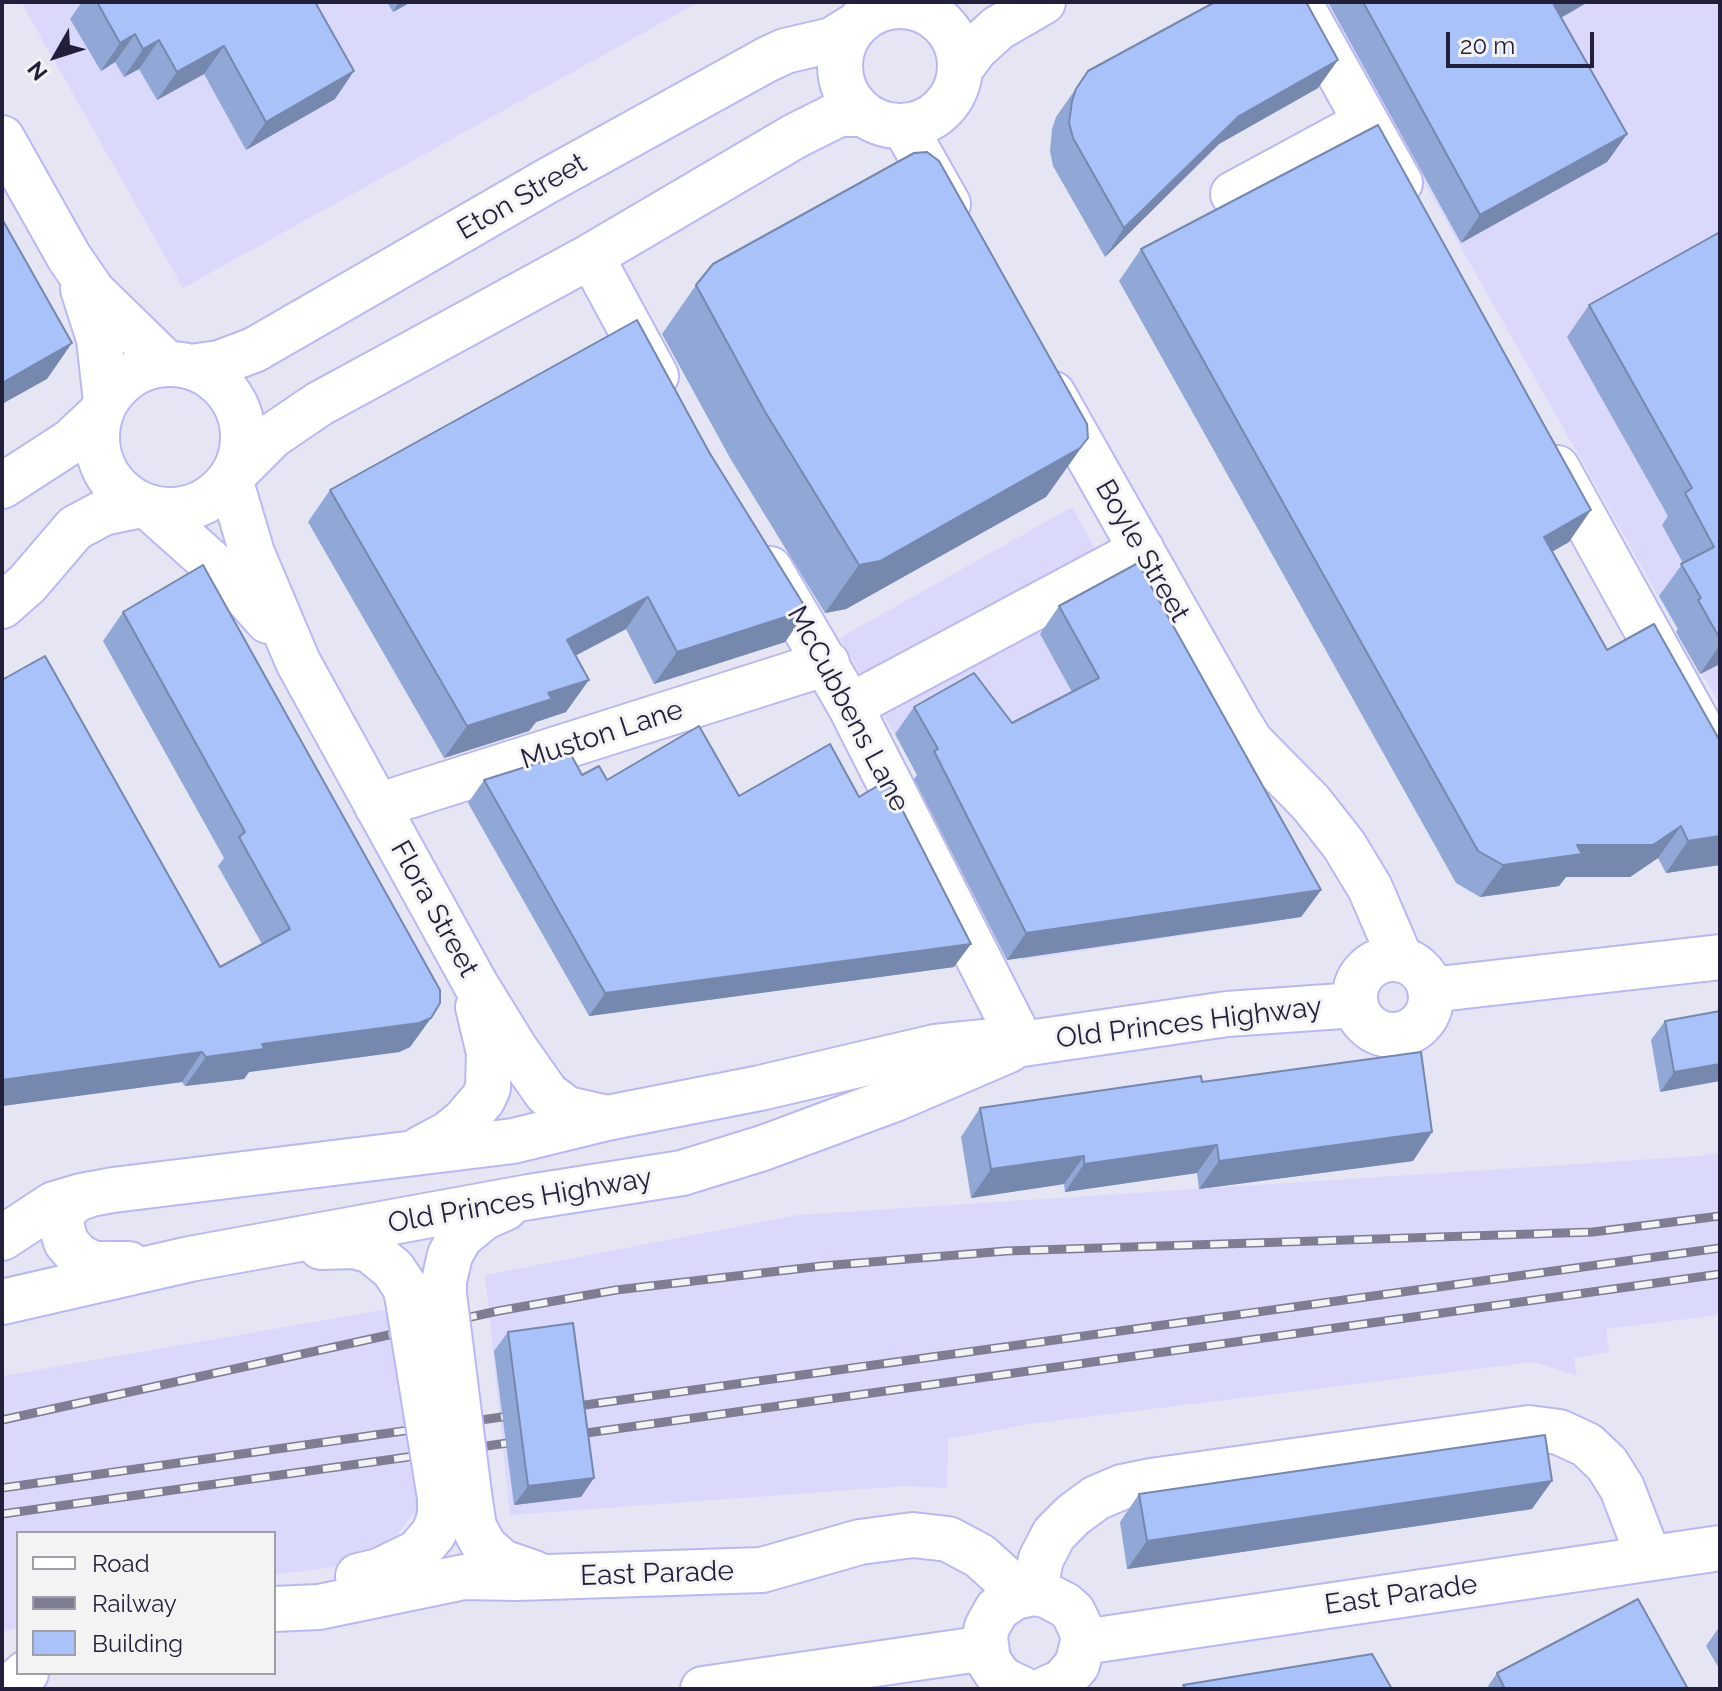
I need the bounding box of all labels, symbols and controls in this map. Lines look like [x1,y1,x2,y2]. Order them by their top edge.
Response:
north arrow [16,16,96,96]
scale bar [1450,16,1598,66]
text: 20 m [1460,31,1515,60]
text: N [22,56,53,86]
street label: Eton Street [451,147,593,247]
street label: Boyle Street [1088,474,1196,628]
street label: McCubbens Lane [780,601,916,817]
street label: Muston Lane [517,693,687,777]
street label: Flora Street [383,835,485,983]
street label: Old Princes Highway [1054,990,1324,1056]
street label: Old Princes Highway [385,1161,655,1241]
legend [16,1531,276,1675]
text: Road [92,1549,150,1578]
street label: East Parade [580,1555,734,1593]
street label: East Parade [1323,1568,1479,1622]
text: Railway [92,1589,177,1618]
text: Building [92,1629,183,1658]

